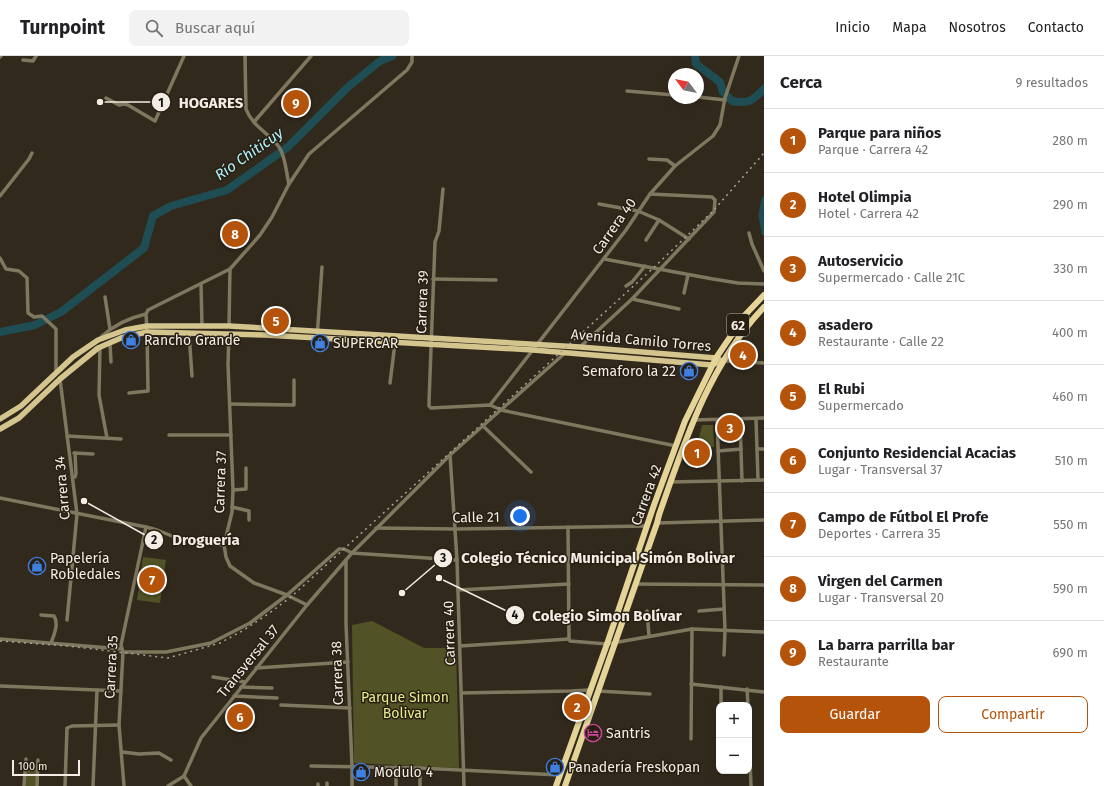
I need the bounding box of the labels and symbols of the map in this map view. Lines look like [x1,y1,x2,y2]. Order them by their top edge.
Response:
north arrow [668,68,704,104]
pin: 9 [283,88,309,118]
callout: HOGARES [151,89,251,116]
text: HOGARES [179,94,244,112]
text: 1 [158,96,164,110]
water label: Río Chiticuy [211,124,287,184]
street label: Carrera 40 [589,195,640,258]
pin: 8 [222,219,248,249]
street label: Carrera 39 [413,270,432,334]
pin: 5 [263,306,289,336]
road number: 62 [727,314,749,336]
street label: Avenida Camilo Torres [570,326,712,355]
shop icon: Rancho Grande [121,330,141,350]
place label: Rancho Grande [144,332,241,349]
shop icon: SUPERCAR [310,333,330,353]
place label: SUPERCAR [333,335,399,352]
pin: 4 [730,340,756,370]
shop icon: Semaforo la 22 [679,361,699,381]
place label: Semaforo la 22 [582,363,676,380]
pin: 3 [717,413,743,443]
pin: 1 [684,438,710,468]
street label: Carrera 37 [211,450,230,514]
street label: Carrera 34 [51,455,74,521]
street label: Carrera 42 [628,462,665,528]
your location [510,506,530,526]
street label: Calle 21 [452,509,500,526]
callout: Droguería [144,527,248,554]
text: Droguería [172,531,240,549]
text: 2 [151,533,157,547]
callout: Colegio Técnico Municipal Simón Bolivar [433,544,742,571]
text: Colegio Técnico Municipal Simón Bolivar [461,549,736,567]
place label: Papelería Robledales [50,550,121,583]
text: 3 [439,551,446,565]
shop icon: Papelería Robledales [27,556,47,576]
pin: 7 [139,565,165,595]
street label: Carrera 40 [440,600,459,666]
callout: Colegio Simon Bolívar [505,602,690,629]
text: Colegio Simon Bolívar [532,607,683,625]
text: 4 [512,608,519,622]
street label: Transversal 37 [214,622,283,701]
street label: Carrera 35 [101,635,122,699]
street label: Carrera 38 [328,640,347,705]
park label: Parque Simon Bolivar [361,689,449,722]
pin: 2 [564,692,590,722]
pin: 6 [227,702,253,732]
hotel icon: Santris [583,723,603,743]
place label: Santris [606,725,651,742]
shop icon: Panadería Freskopan [545,757,565,777]
scale bar [12,758,80,777]
place label: Panadería Freskopan [568,759,700,776]
shop icon: Modulo 4 [351,762,371,782]
place label: Modulo 4 [374,764,434,781]

